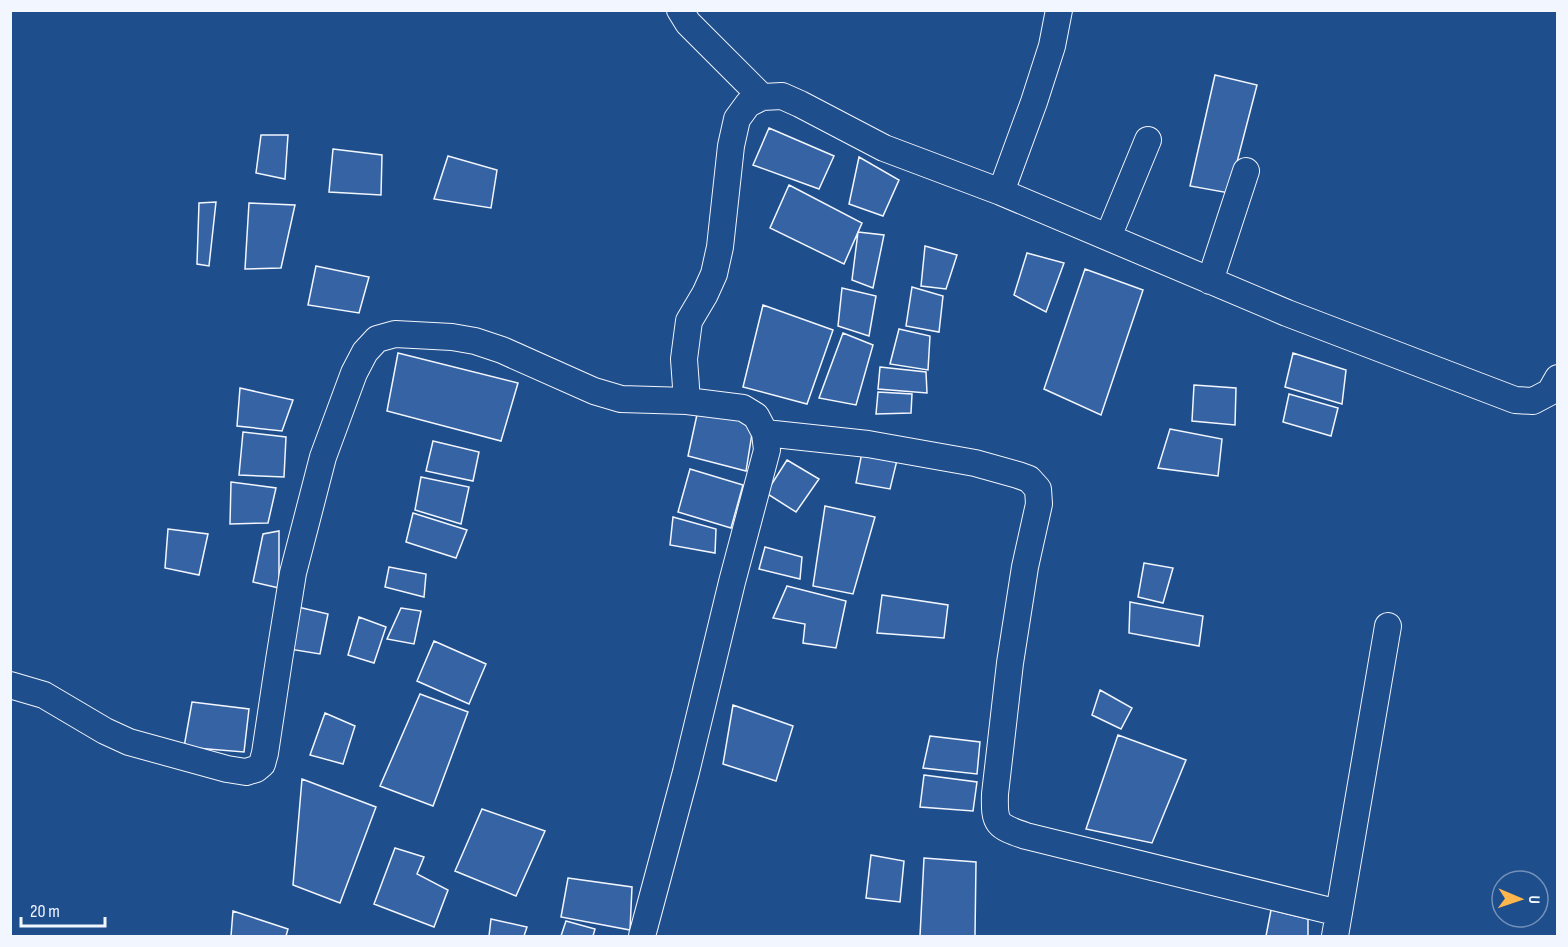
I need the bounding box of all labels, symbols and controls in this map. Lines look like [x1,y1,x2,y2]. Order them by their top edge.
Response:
north arrow [1490,869,1550,929]
scale bar [21,890,105,928]
text: U [1524,895,1543,904]
text: 20 m [30,901,60,922]

